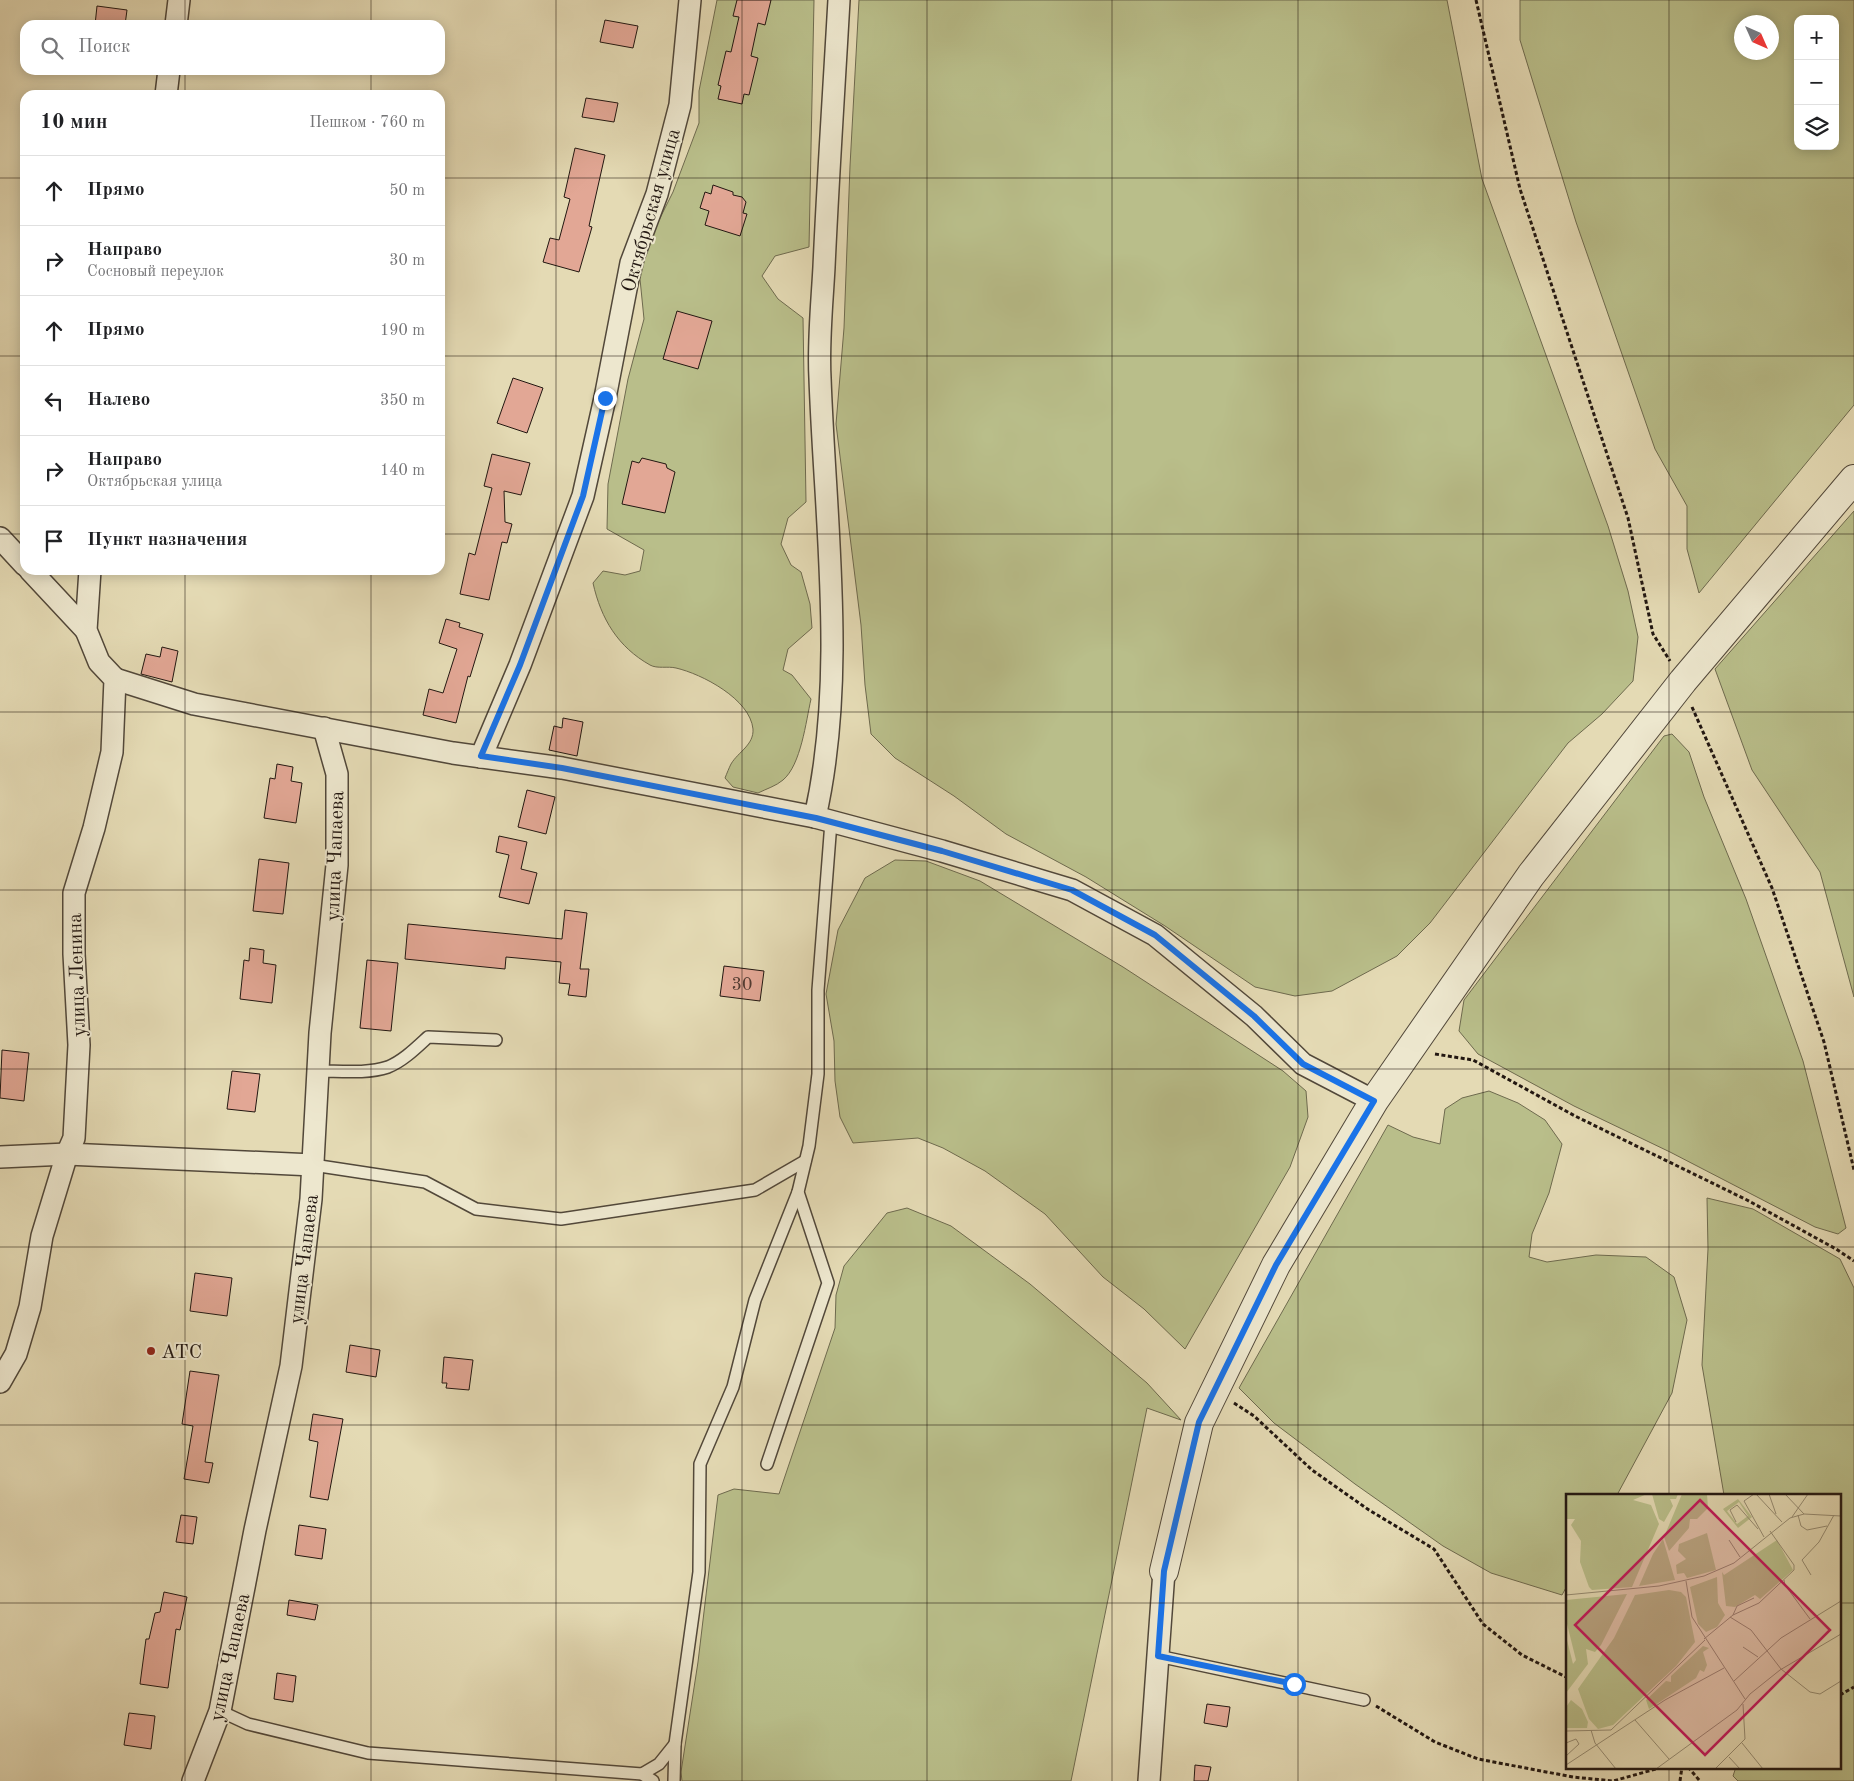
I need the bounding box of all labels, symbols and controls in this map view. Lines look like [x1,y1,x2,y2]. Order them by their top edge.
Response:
north arrow [1734,15,1779,60]
map controls [1794,15,1839,150]
button: + [1794,15,1839,60]
search box [20,20,445,75]
icon: search [38,34,66,62]
text: Поиск [78,38,130,57]
button: − [1794,60,1839,105]
button: layers [1794,105,1839,150]
text: 10 мин [40,112,108,133]
text: Пешком · 760 m [309,115,425,131]
street label: Октябрьская улица [619,126,685,295]
icon: ahead [40,177,68,205]
text: Прямо [87,181,145,200]
text: 50 m [389,183,425,199]
text: Направо [87,241,162,260]
icon: right [40,247,68,275]
text: 30 m [389,253,425,269]
text: Сосновый переулок [87,264,224,280]
icon: ahead [40,317,68,345]
text: Прямо [87,321,145,340]
text: 190 m [380,323,425,339]
icon: left [40,387,68,415]
route end [594,387,617,410]
text: Налево [87,391,150,410]
text: 350 m [380,393,425,409]
text: Направо [87,451,162,470]
icon: right [40,457,68,485]
text: 140 m [380,463,425,479]
text: Октябрьская улица [87,474,222,490]
icon: arrive [40,527,68,555]
text: Пункт назначения [87,531,247,550]
street label: улица Чапаева [324,790,348,922]
street label: улица Ленина [66,912,90,1037]
house number: 30 [732,976,752,994]
street label: улица Чапаева [287,1193,323,1325]
place label: АТС [161,1343,202,1363]
marker: АТС [145,1345,157,1357]
inset map [1566,1494,1842,1768]
street label: улица Чапаева [208,1591,254,1723]
route start [1283,1673,1306,1696]

